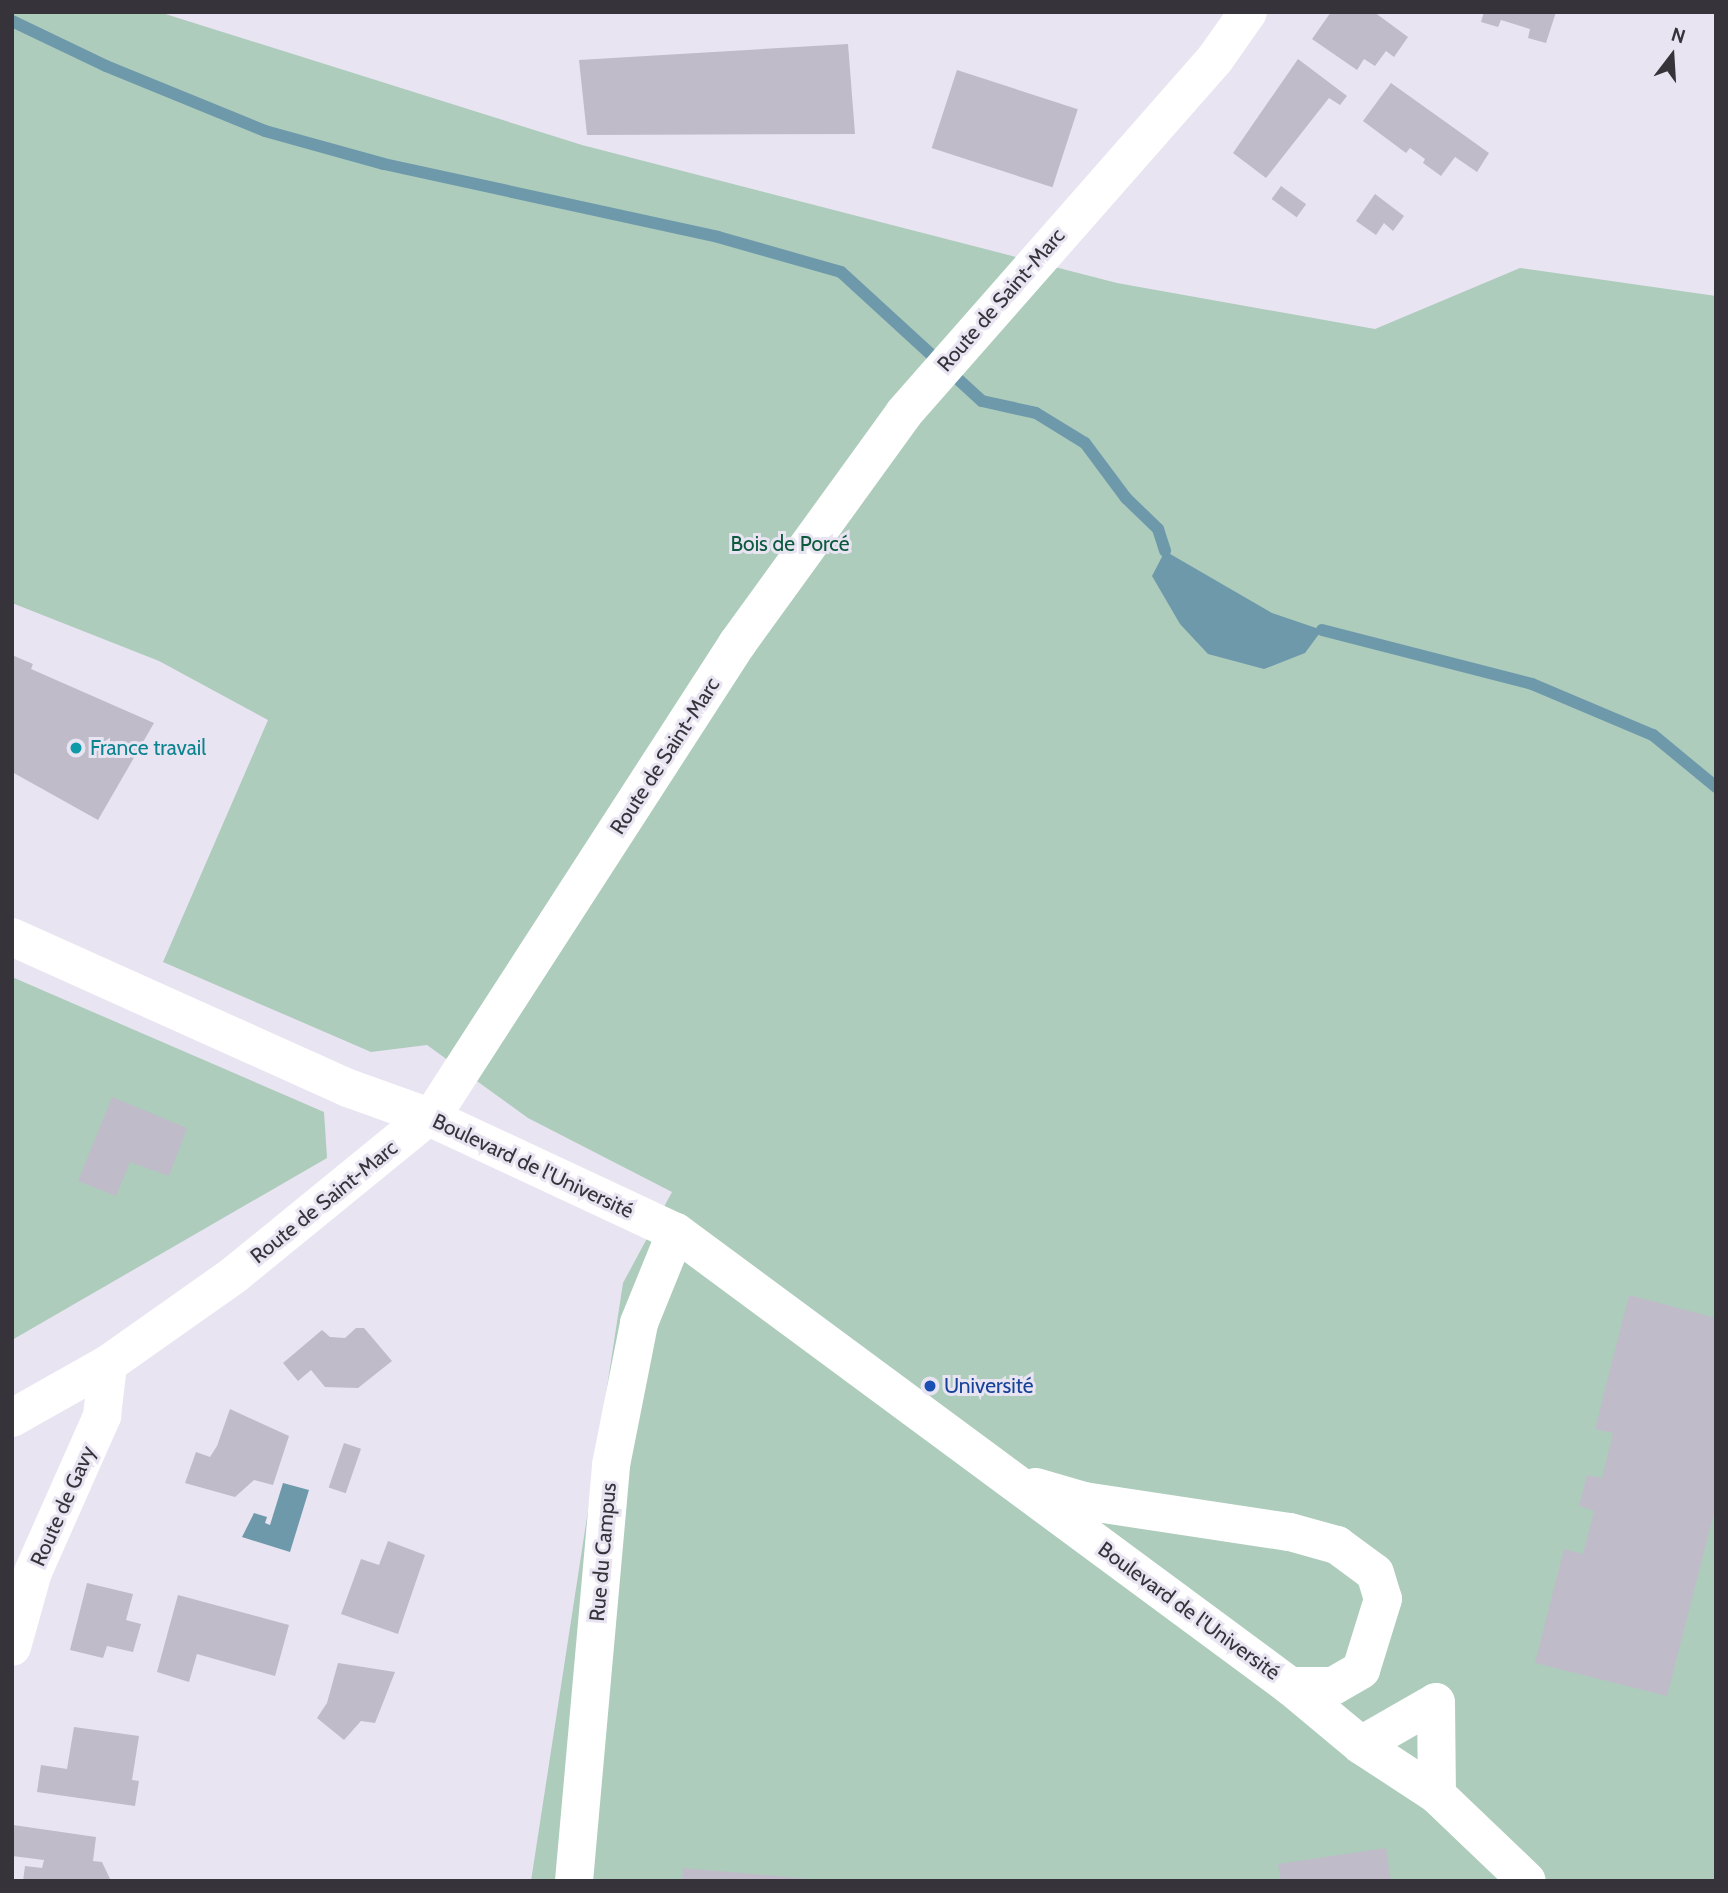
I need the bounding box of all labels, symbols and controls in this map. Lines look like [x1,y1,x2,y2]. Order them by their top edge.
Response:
north arrow [1637,21,1707,91]
text: N [1668,22,1688,48]
street label: Route de Saint-Marc [932,223,1070,377]
park label: Bois de Porcé [731,531,849,557]
street label: Route de Saint-Marc [605,673,725,839]
place label: France travail [90,735,206,761]
marker: France travail [68,740,84,756]
street label: Boulevard de l'Université [429,1108,637,1224]
street label: Route de Saint-Marc [245,1135,403,1269]
place label: Université [944,1373,1033,1399]
marker: Université [922,1378,938,1394]
street label: Route de Gavy [25,1442,101,1570]
street label: Rue du Campus [584,1482,622,1622]
street label: Boulevard de l'Université [1093,1537,1285,1685]

